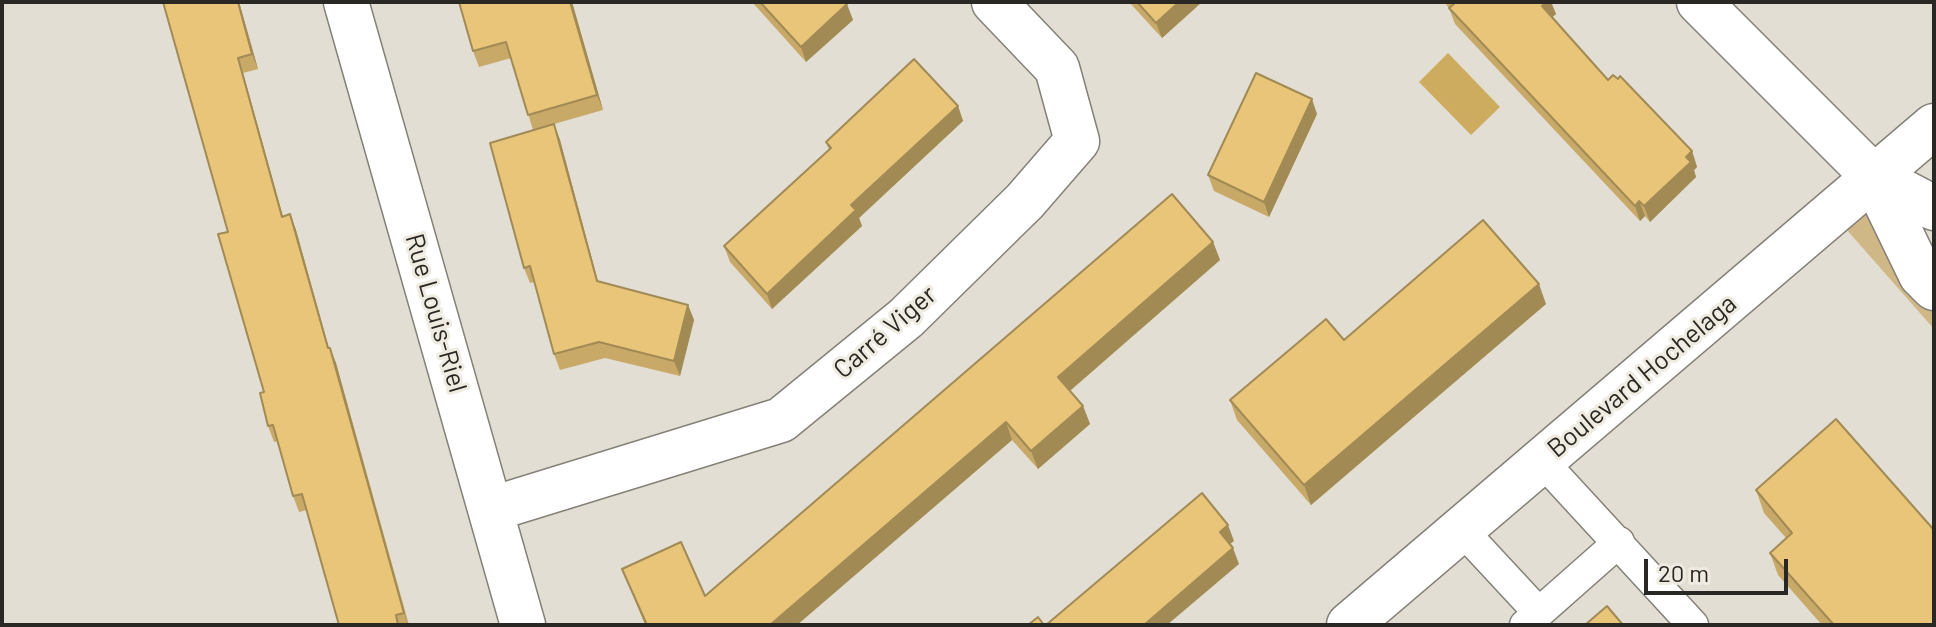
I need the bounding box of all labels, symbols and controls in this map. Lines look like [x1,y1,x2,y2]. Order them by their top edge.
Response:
street label: Rue Louis-Riel [398,230,474,396]
street label: Carré Viger [827,279,943,385]
street label: Boulevard Hochelaga [1541,288,1743,464]
scale bar [1648,543,1792,593]
text: 20 m [1658,558,1709,587]

